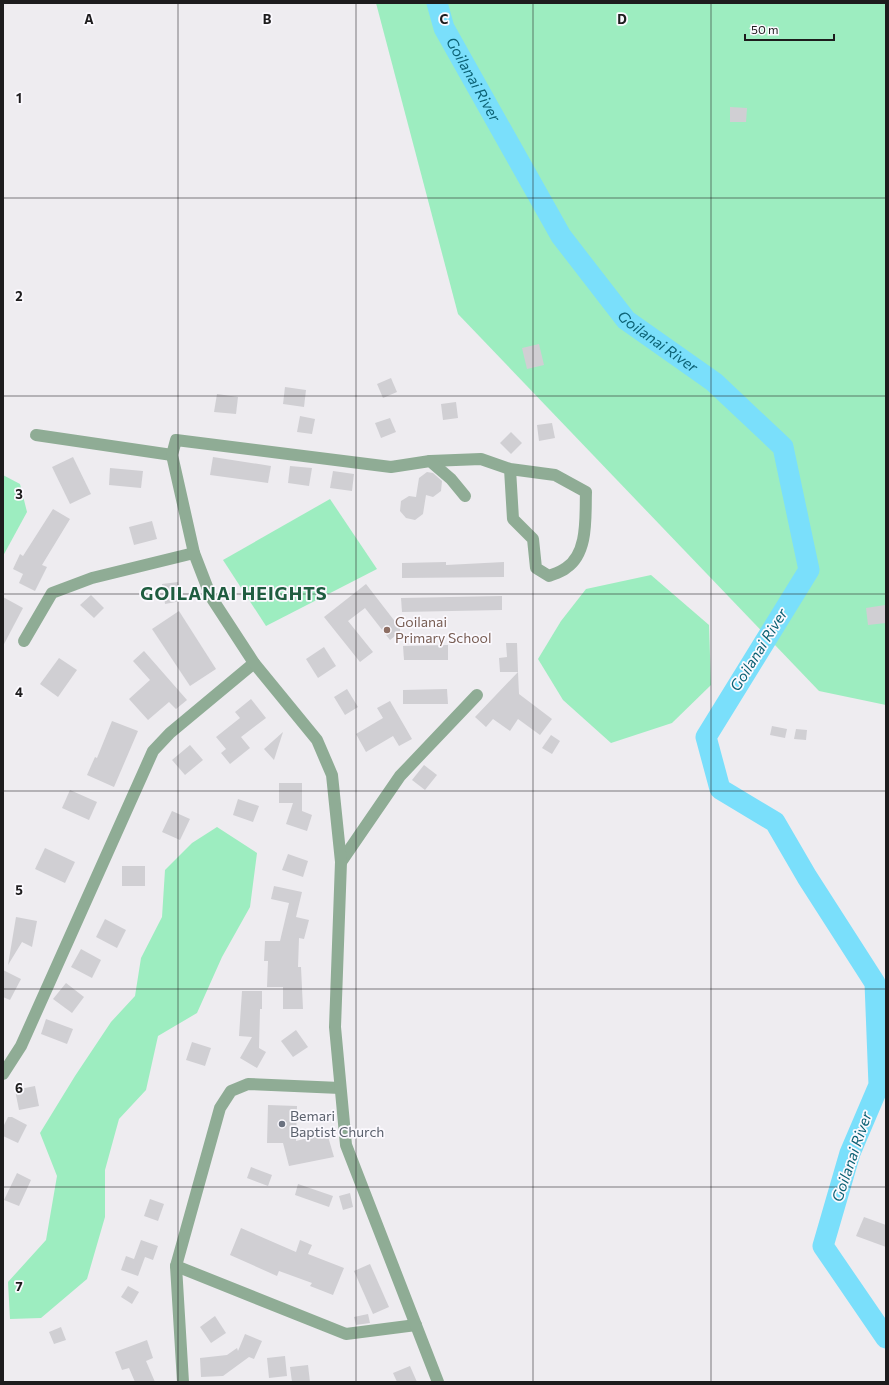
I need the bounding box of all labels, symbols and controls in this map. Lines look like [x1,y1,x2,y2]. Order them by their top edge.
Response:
text: A [84,11,94,27]
text: B [263,11,272,27]
text: C [440,11,449,27]
text: D [617,11,627,27]
scale bar [745,16,834,42]
text: 50 m [751,22,779,36]
water label: Goilanai River [443,34,505,125]
text: 1 [16,90,22,106]
text: 2 [15,288,23,304]
water label: Goilanai River [614,307,702,376]
text: 3 [15,486,23,502]
district label: GOILANAI HEIGHTS [140,582,328,604]
water label: Goilanai River [726,604,791,694]
place label: Goilanai Primary School [395,613,491,646]
marker: Goilanai Primary School [382,625,392,635]
text: 4 [15,684,23,700]
text: 5 [15,882,23,898]
text: 6 [15,1080,23,1096]
place label: Bemari Baptist Church [290,1107,384,1140]
water label: Goilanai River [827,1108,875,1204]
marker: Bemari Baptist Church [277,1119,287,1129]
text: 7 [15,1278,23,1294]

